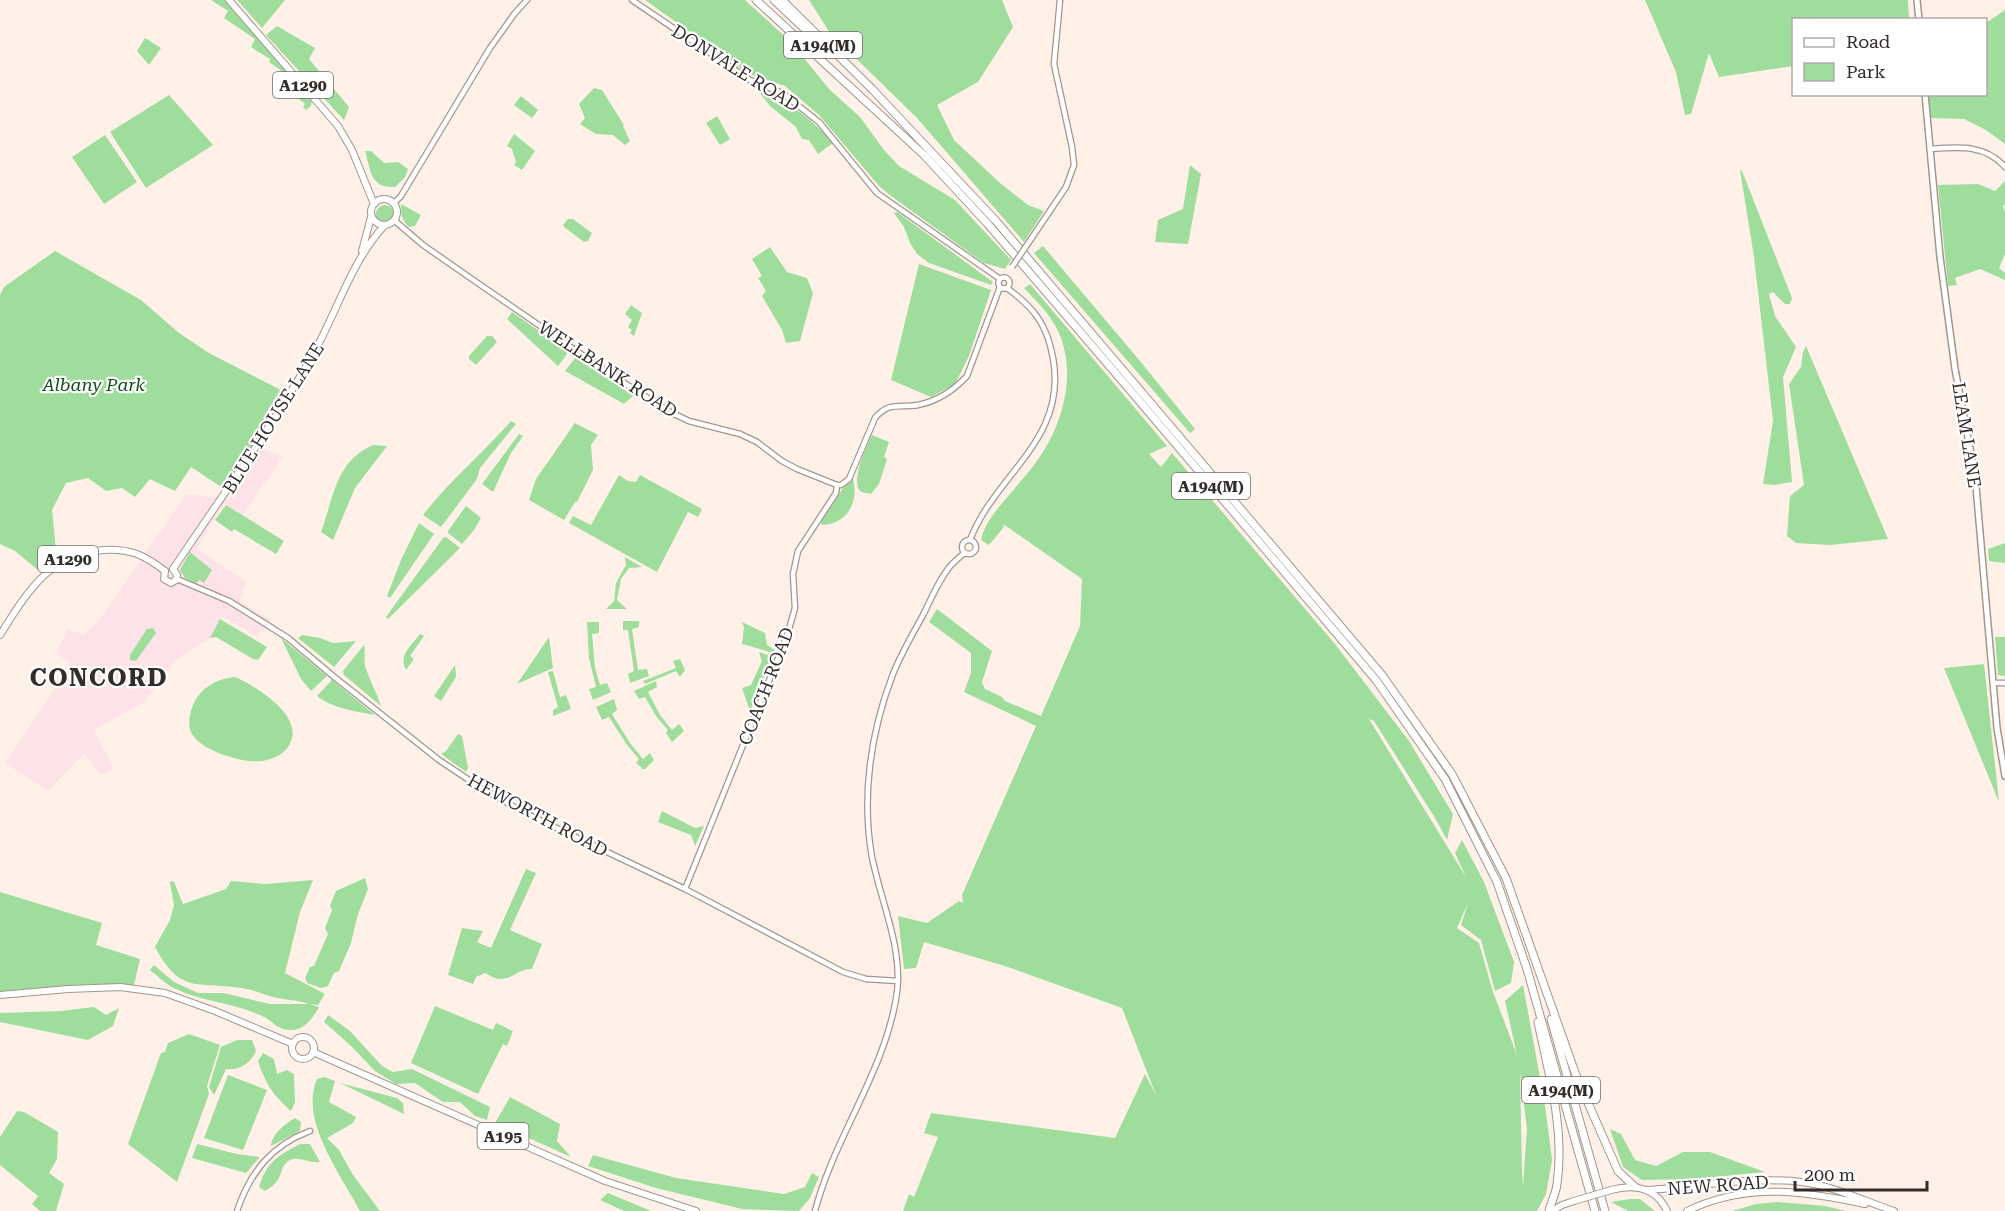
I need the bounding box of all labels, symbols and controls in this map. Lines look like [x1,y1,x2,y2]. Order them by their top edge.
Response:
legend [1792,18,1987,96]
street label: DONVALE ROAD [668,20,804,116]
text: Road [1846,31,1891,52]
road number: A194(M) [784,32,862,58]
text: Park [1846,61,1886,82]
road number: A1290 [273,72,333,98]
street label: WELLBANK ROAD [535,316,682,422]
street label: BLUE HOUSE LANE [218,339,328,497]
park label: Albany Park [42,374,145,395]
street label: LEAM LANE [1948,381,1986,489]
road number: A194(M) [1172,473,1250,499]
road number: A1290 [38,546,98,572]
street label: COACH ROAD [734,624,798,748]
district label: CONCORD [30,664,168,692]
street label: HEWORTH ROAD [464,769,612,861]
road number: A194(M) [1522,1077,1600,1103]
road number: A195 [478,1123,528,1149]
scale bar [1795,1154,1927,1192]
text: 200 m [1804,1164,1855,1185]
street label: NEW ROAD [1667,1171,1769,1199]

